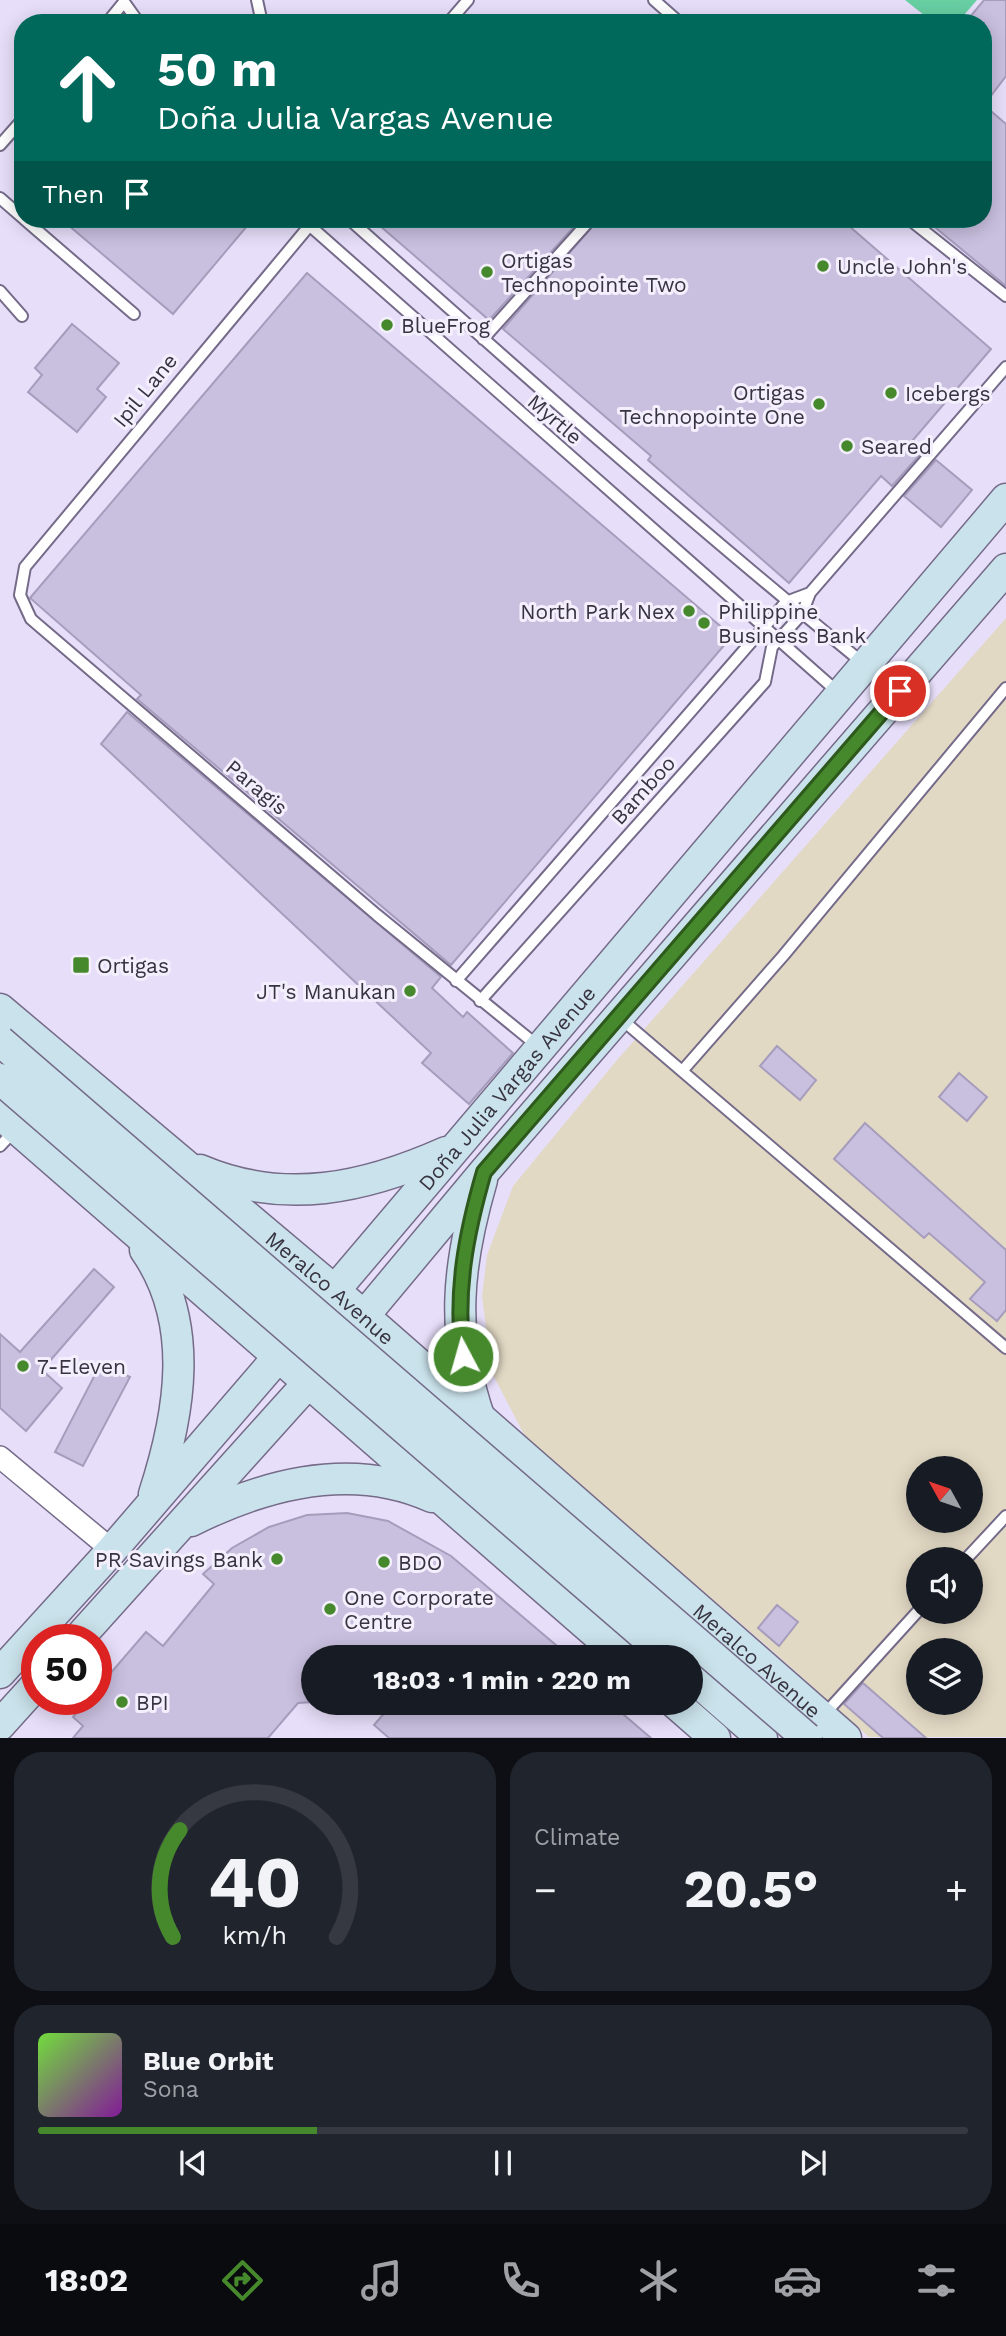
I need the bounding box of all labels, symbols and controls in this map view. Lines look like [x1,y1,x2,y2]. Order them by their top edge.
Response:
text: 50 m [157,40,277,98]
icon: ahead [42,42,133,133]
text: Doña Julia Vargas Avenue [157,99,554,137]
icon: arrive [118,175,156,213]
text: Then [42,179,104,209]
place label: Ortigas Technopointe Two [501,248,687,297]
place label: Uncle John's [837,254,967,279]
marker: Uncle John's [815,258,831,274]
marker: Ortigas Technopointe Two [479,264,495,280]
place label: BlueFrog [401,313,491,338]
marker: BlueFrog [379,317,395,333]
street label: Ipil Lane [108,348,182,432]
place label: Ortigas Technopointe One [619,380,805,429]
place label: Icebergs [905,381,991,406]
marker: Icebergs [883,385,899,401]
street label: Myrtle [523,389,587,449]
marker: Ortigas Technopointe One [811,396,827,412]
place label: Seared [861,434,932,459]
marker: Seared [839,438,855,454]
place label: North Park Nex [520,599,675,624]
place label: Philippine Business Bank [718,599,866,648]
marker: North Park Nex [681,603,697,619]
marker: Philippine Business Bank [696,615,712,631]
pin [870,661,930,721]
icon: arrive [881,672,919,710]
street label: Bamboo [606,750,680,830]
street label: Paragis [221,754,293,820]
place label: Ortigas [97,953,169,978]
marker: Ortigas [71,955,91,975]
place label: JT's Manukan [256,979,396,1004]
street label: Doña Julia Vargas Avenue [413,980,600,1195]
marker: JT's Manukan [402,983,418,999]
street label: Meralco Avenue [261,1225,400,1350]
position arrow [426,1319,500,1393]
place label: 7-Eleven [37,1354,126,1379]
marker: 7-Eleven [15,1358,31,1374]
north arrow [906,1456,984,1533]
map controls [906,1456,983,1715]
place label: PR Savings Bank [95,1547,263,1572]
button: sound [906,1547,983,1624]
place label: BDO [398,1550,443,1575]
marker: PR Savings Bank [269,1551,285,1567]
marker: BDO [376,1554,392,1570]
place label: One Corporate Centre [344,1585,494,1634]
street label: Meralco Avenue [688,1598,826,1723]
marker: One Corporate Centre [322,1601,338,1617]
speed limit sign: 50 [21,1624,112,1715]
button: layers [906,1638,983,1715]
text: 18:03 · 1 min · 220 m [373,1665,631,1695]
place label: BPI [136,1690,169,1715]
marker: BPI [114,1694,130,1710]
text: Climate [534,1824,620,1851]
text: 40 [208,1840,302,1926]
text: 20.5° [683,1859,819,1920]
text: − [534,1868,557,1912]
text: + [945,1868,968,1912]
text: km/h [223,1921,287,1950]
text: Blue Orbit [143,2046,273,2076]
text: Sona [143,2076,199,2103]
icon: previous [174,2144,212,2182]
icon: pause [484,2144,522,2182]
icon: next [794,2144,832,2182]
icon: directions [218,2256,267,2305]
icon: music [357,2256,406,2305]
icon: phone [496,2256,545,2305]
icon: climate [634,2256,683,2305]
icon: car [773,2256,822,2305]
icon: filters [912,2256,961,2305]
text: 18:02 [45,2261,128,2299]

